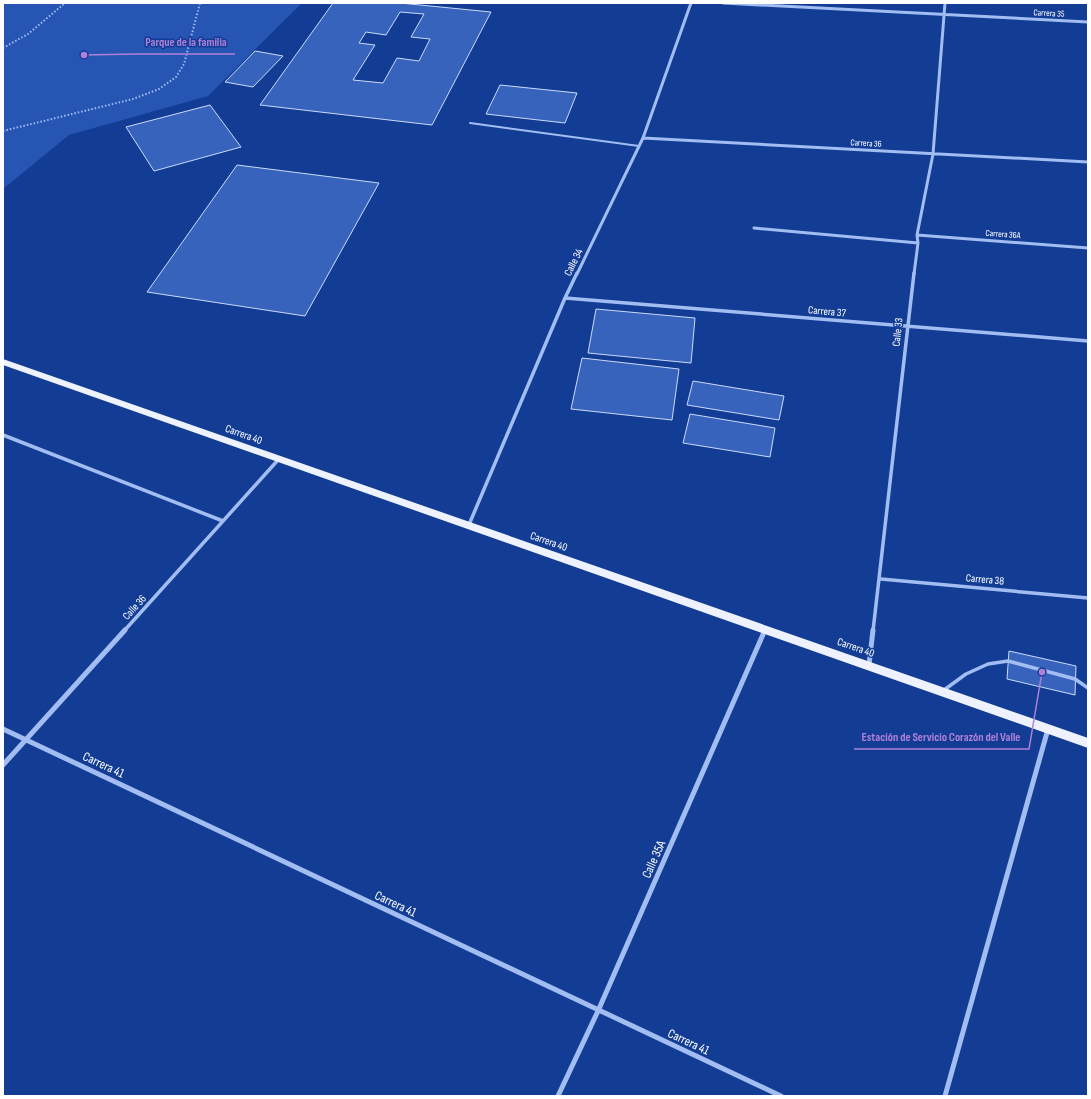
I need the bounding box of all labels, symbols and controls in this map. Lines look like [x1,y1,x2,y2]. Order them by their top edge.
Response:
street label: Carrera 35 [1033,7,1065,20]
callout: Parque de la familia [137,30,235,54]
text: Parque de la familia [145,35,227,50]
street label: Carrera 36 [850,137,882,150]
street label: Carrera 36A [985,228,1021,241]
street label: Calle 34 [561,246,586,278]
street label: Carrera 37 [808,303,847,320]
street label: Calle 33 [890,317,906,347]
street label: Carrera 40 [224,422,264,447]
street label: Carrera 40 [529,529,569,554]
street label: Carrera 38 [965,571,1005,588]
street label: Calle 36 [120,592,149,622]
street label: Carrera 40 [836,635,876,660]
callout: Estación de Servicio Corazón del Valle [854,725,1029,749]
text: Estación de Servicio Corazón del Valle [862,730,1020,745]
street label: Carrera 41 [80,748,127,782]
street label: Calle 35A [639,838,669,881]
street label: Carrera 41 [372,887,419,921]
street label: Carrera 41 [665,1025,712,1059]

